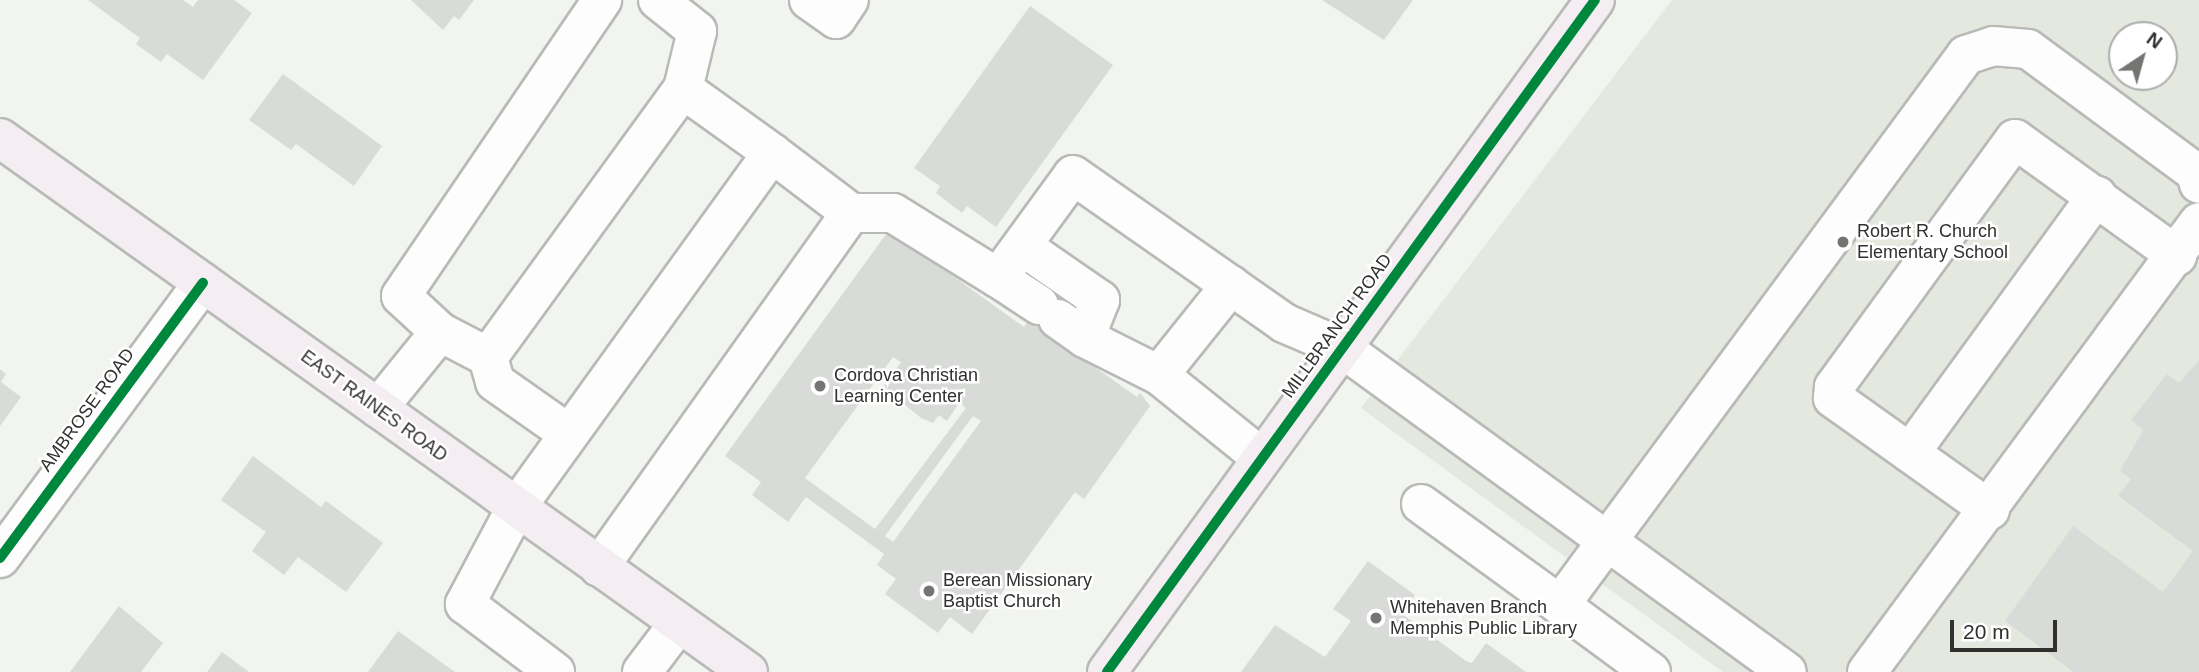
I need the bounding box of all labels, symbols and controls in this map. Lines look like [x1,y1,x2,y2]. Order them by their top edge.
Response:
north arrow [2108,21,2178,91]
text: N [2143,28,2166,53]
place label: Robert R. Church Elementary School [1857,221,2008,264]
marker: Robert R. Church Elementary School [1835,234,1851,250]
street label: MILLBRANCH ROAD [1277,250,1397,402]
street label: AMBROSE ROAD [35,344,139,476]
street label: EAST RAINES ROAD [296,346,452,466]
place label: Cordova Christian Learning Center [834,365,978,408]
marker: Cordova Christian Learning Center [812,378,828,394]
place label: Berean Missionary Baptist Church [943,570,1092,612]
marker: Berean Missionary Baptist Church [921,583,937,599]
place label: Whitehaven Branch Memphis Public Library [1390,597,1577,640]
scale bar [1954,606,2061,650]
marker: Whitehaven Branch Memphis Public Library [1368,610,1384,626]
text: 20 m [1963,620,2010,643]

